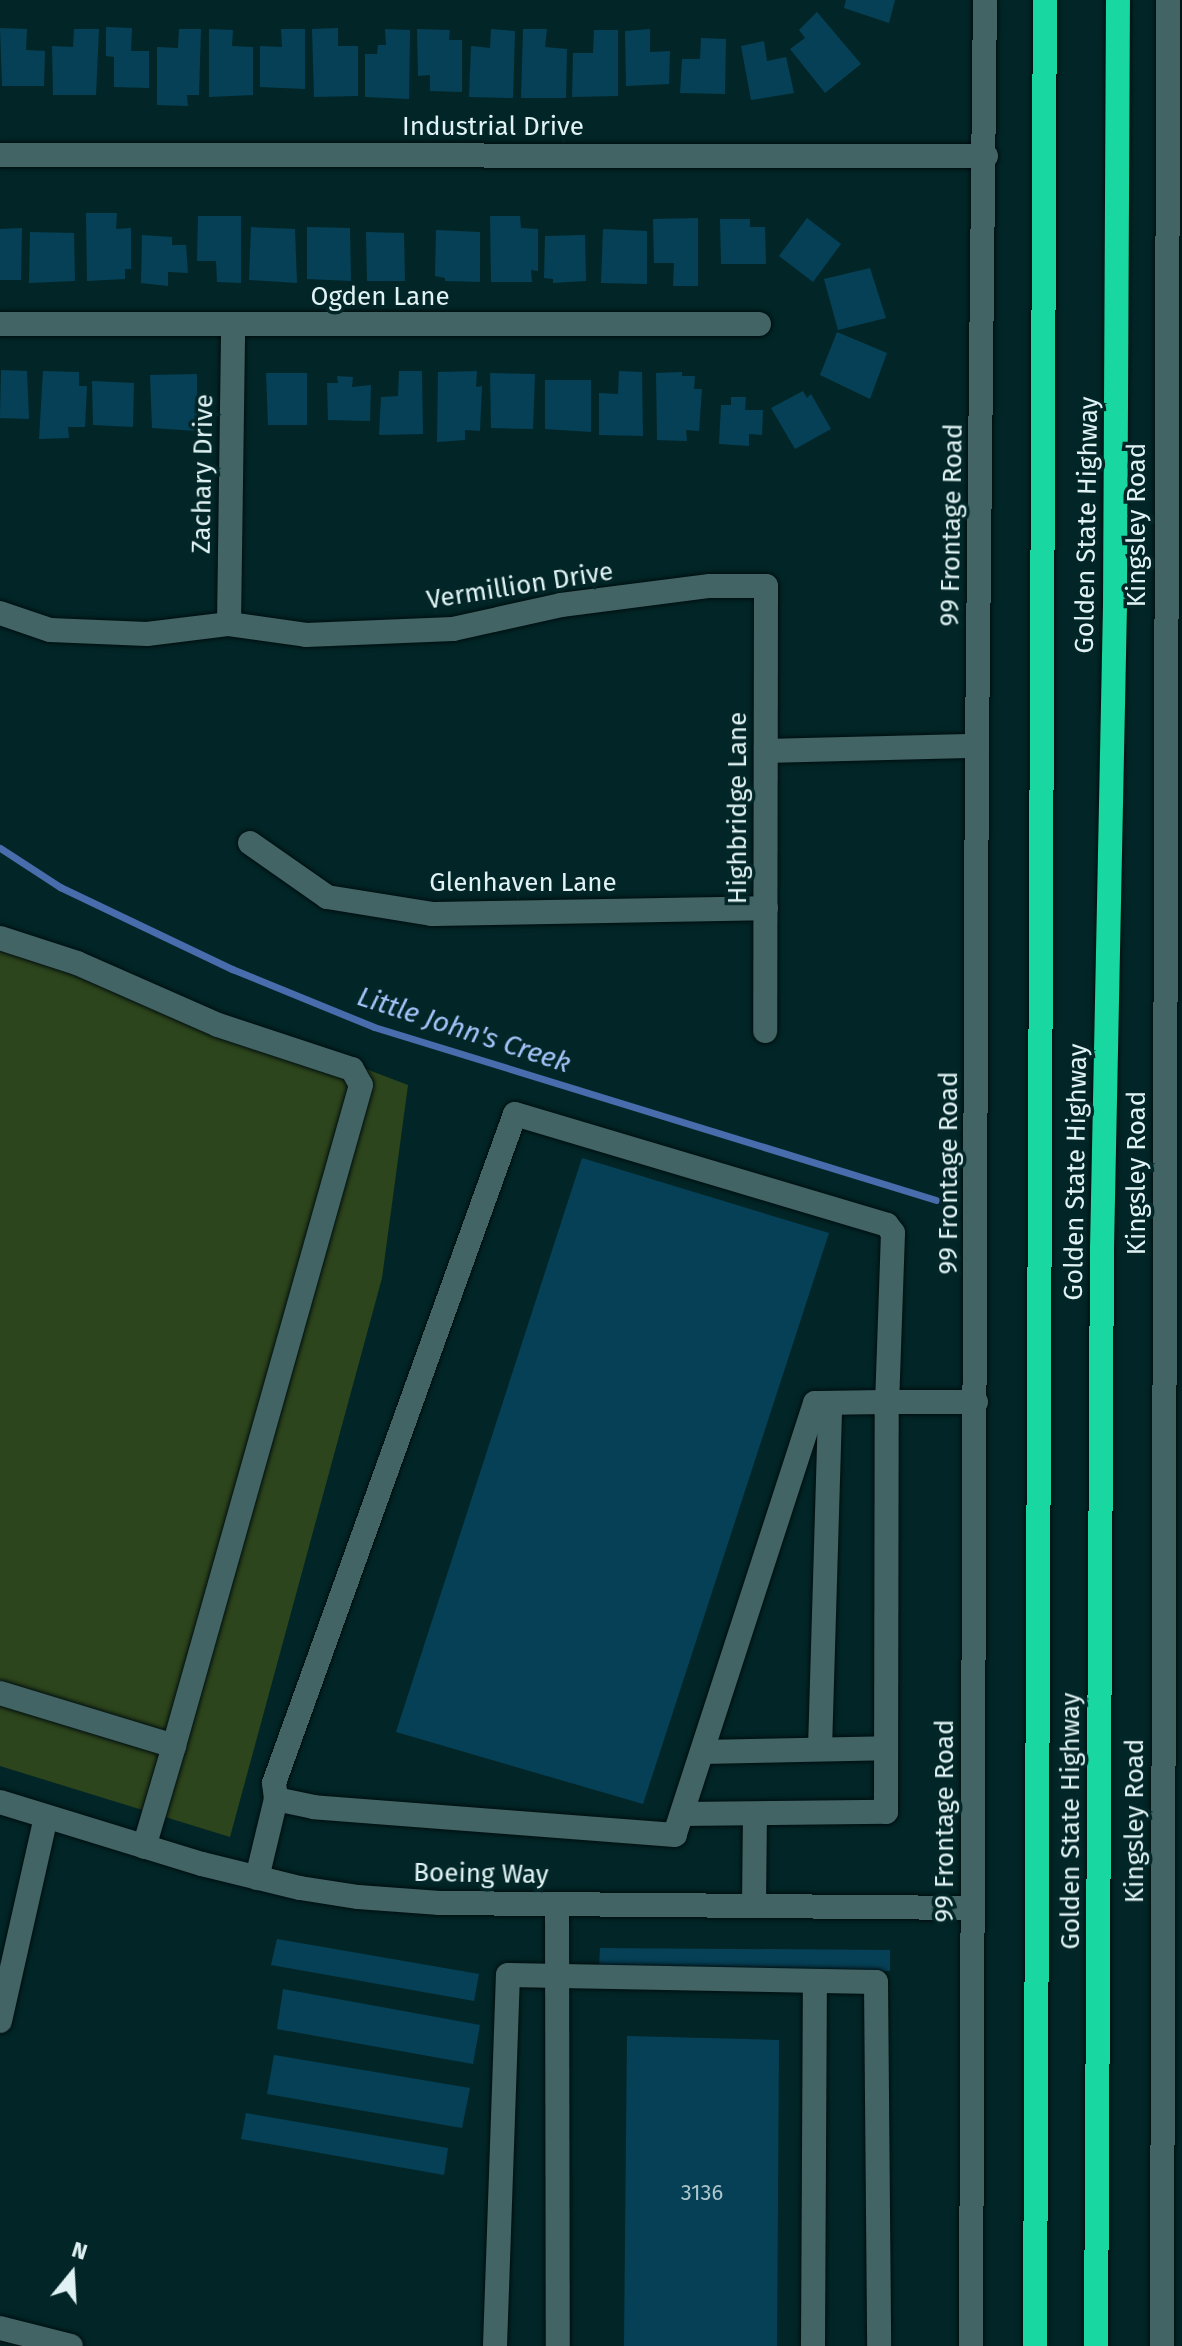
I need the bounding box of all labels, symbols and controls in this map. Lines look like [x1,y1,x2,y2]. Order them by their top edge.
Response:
street label: Industrial Drive [402,111,584,143]
street label: Ogden Lane [310,281,450,313]
street label: Zachary Drive [186,394,220,554]
street label: Golden State Highway [1069,396,1105,654]
street label: 99 Frontage Road [935,423,969,627]
street label: Kingsley Road [1121,443,1153,607]
street label: Vermillion Drive [424,556,616,616]
street label: Highbridge Lane [722,712,754,904]
street label: Glenhaven Lane [429,867,617,899]
water label: Little John's Creek [353,980,575,1080]
street label: Golden State Highway [1058,1043,1094,1301]
street label: 99 Frontage Road [933,1072,965,1274]
street label: Kingsley Road [1121,1091,1153,1255]
street label: Golden State Highway [1055,1692,1087,1950]
street label: 99 Frontage Road [929,1720,961,1922]
street label: Kingsley Road [1119,1739,1151,1903]
street label: Boeing Way [413,1857,549,1891]
house number: 3136 [681,2180,723,2206]
north arrow [32,2234,112,2314]
text: N [68,2236,91,2266]

